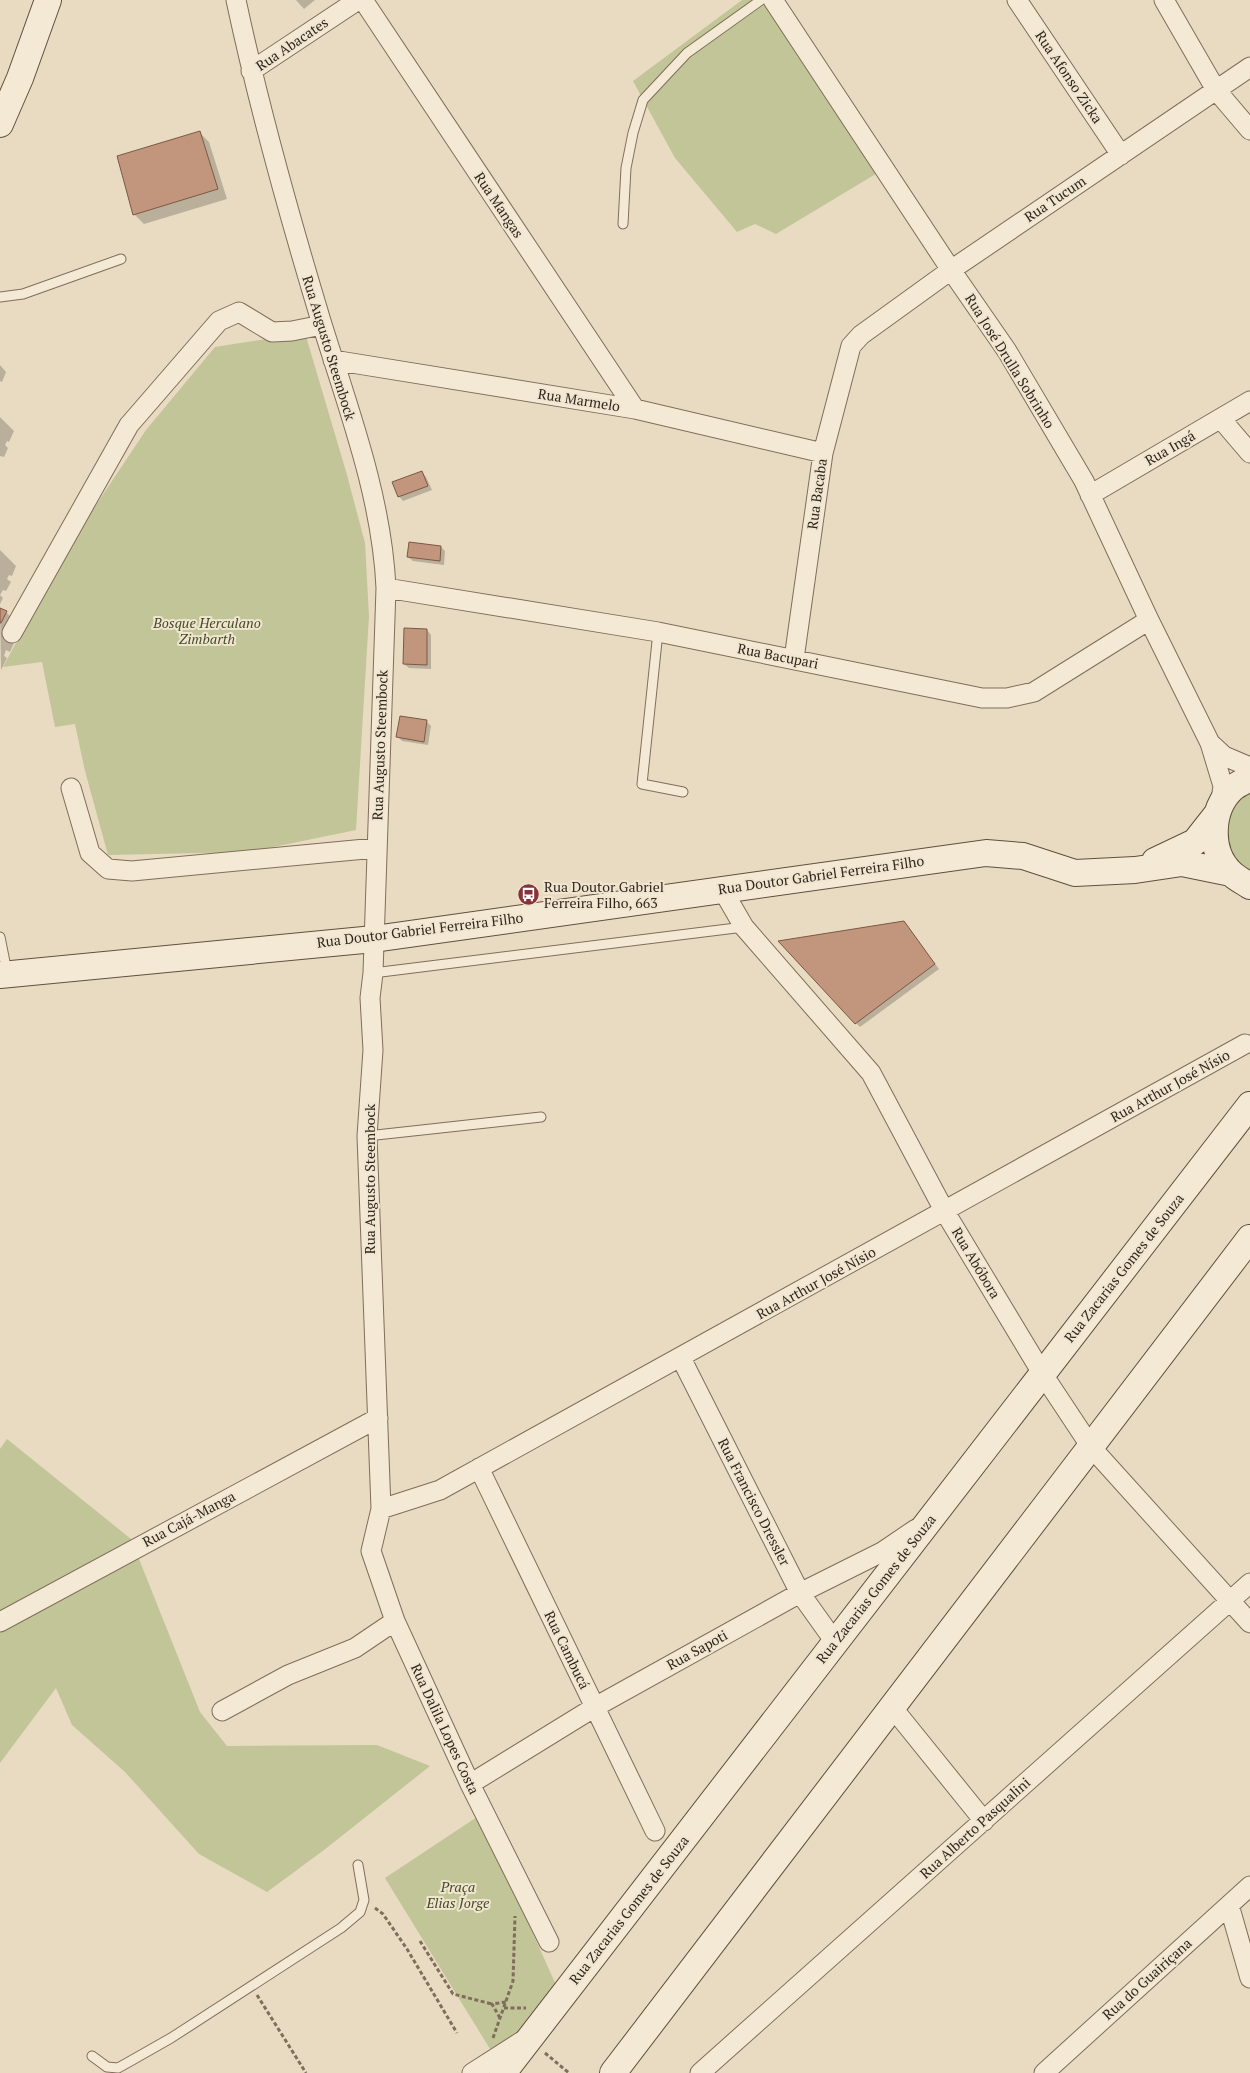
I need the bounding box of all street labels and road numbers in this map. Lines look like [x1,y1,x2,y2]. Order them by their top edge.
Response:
street label: Rua Abacates [252,12,332,75]
street label: Rua Afonso Zicka [1031,27,1108,127]
street label: Rua Mangas [470,168,528,241]
street label: Rua Tucum [1020,171,1089,226]
street label: Rua Augusto Steembock [298,273,361,423]
street label: Rua José Drulla Sobrinho [961,290,1060,432]
street label: Rua Marmelo [537,384,622,415]
street label: Rua Ingá [1141,426,1198,470]
street label: Rua Bacaba [802,457,831,531]
street label: Rua Bacupari [736,638,820,673]
street label: Rua Augusto Steembock [367,669,392,821]
street label: Rua Doutor Gabriel Ferreira Filho [717,851,925,898]
street label: Rua Doutor Gabriel Ferreira Filho [316,907,525,952]
street label: Rua Arthur José Nísio [1107,1045,1233,1126]
street label: Rua Augusto Steembock [360,1103,379,1254]
street label: Rua Zacarias Gomes de Souza [1059,1189,1188,1346]
street label: Rua Abóbora [948,1224,1005,1302]
street label: Rua Arthur José Nísio [753,1242,879,1323]
street label: Rua Francisco Dressler [714,1435,795,1570]
street label: Rua Cajá-Manga [139,1486,238,1551]
street label: Rua Zacarias Gomes de Souza [811,1510,940,1667]
street label: Rua Cambucá [540,1607,595,1692]
street label: Rua Sapoti [663,1625,731,1674]
street label: Rua Dalila Lopes Costa [407,1660,484,1797]
street label: Rua Alberto Pasqualini [915,1773,1034,1882]
street label: Rua Zacarias Gomes de Souza [564,1831,693,1988]
street label: Rua do Guairiçana [1098,1933,1195,2024]

